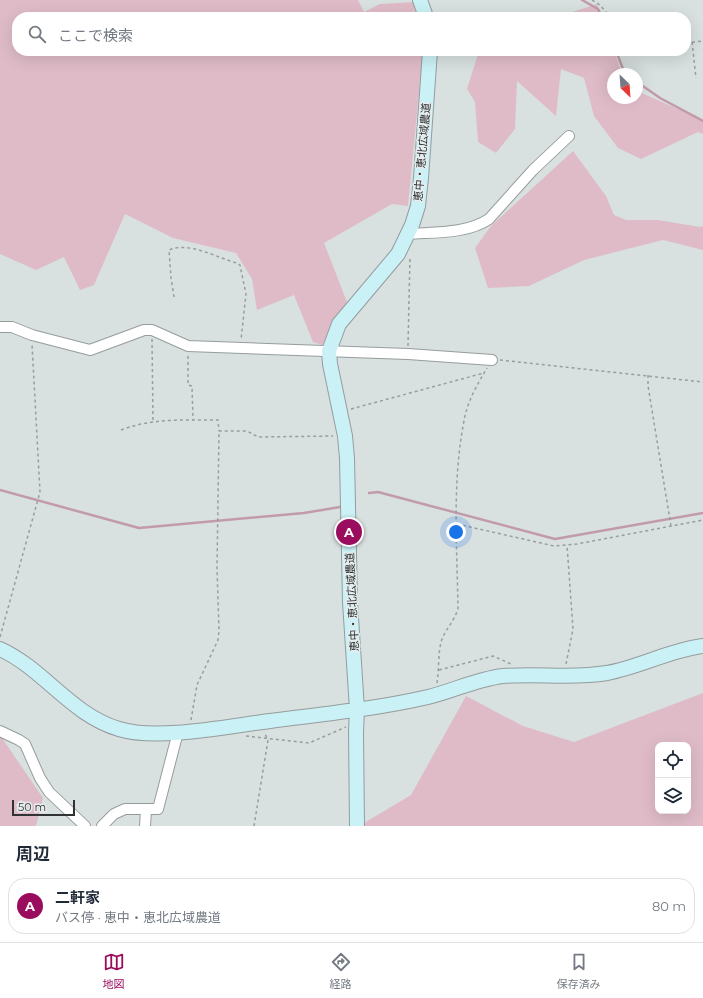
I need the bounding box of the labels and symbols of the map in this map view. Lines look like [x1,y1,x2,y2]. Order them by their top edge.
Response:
north arrow [607,68,643,104]
street label: 恵中・恵北広域農道 [411,102,433,202]
pin: A [336,517,362,547]
your location [446,522,466,542]
street label: 恵中・恵北広域農道 [342,552,362,652]
scale bar [12,798,75,817]

